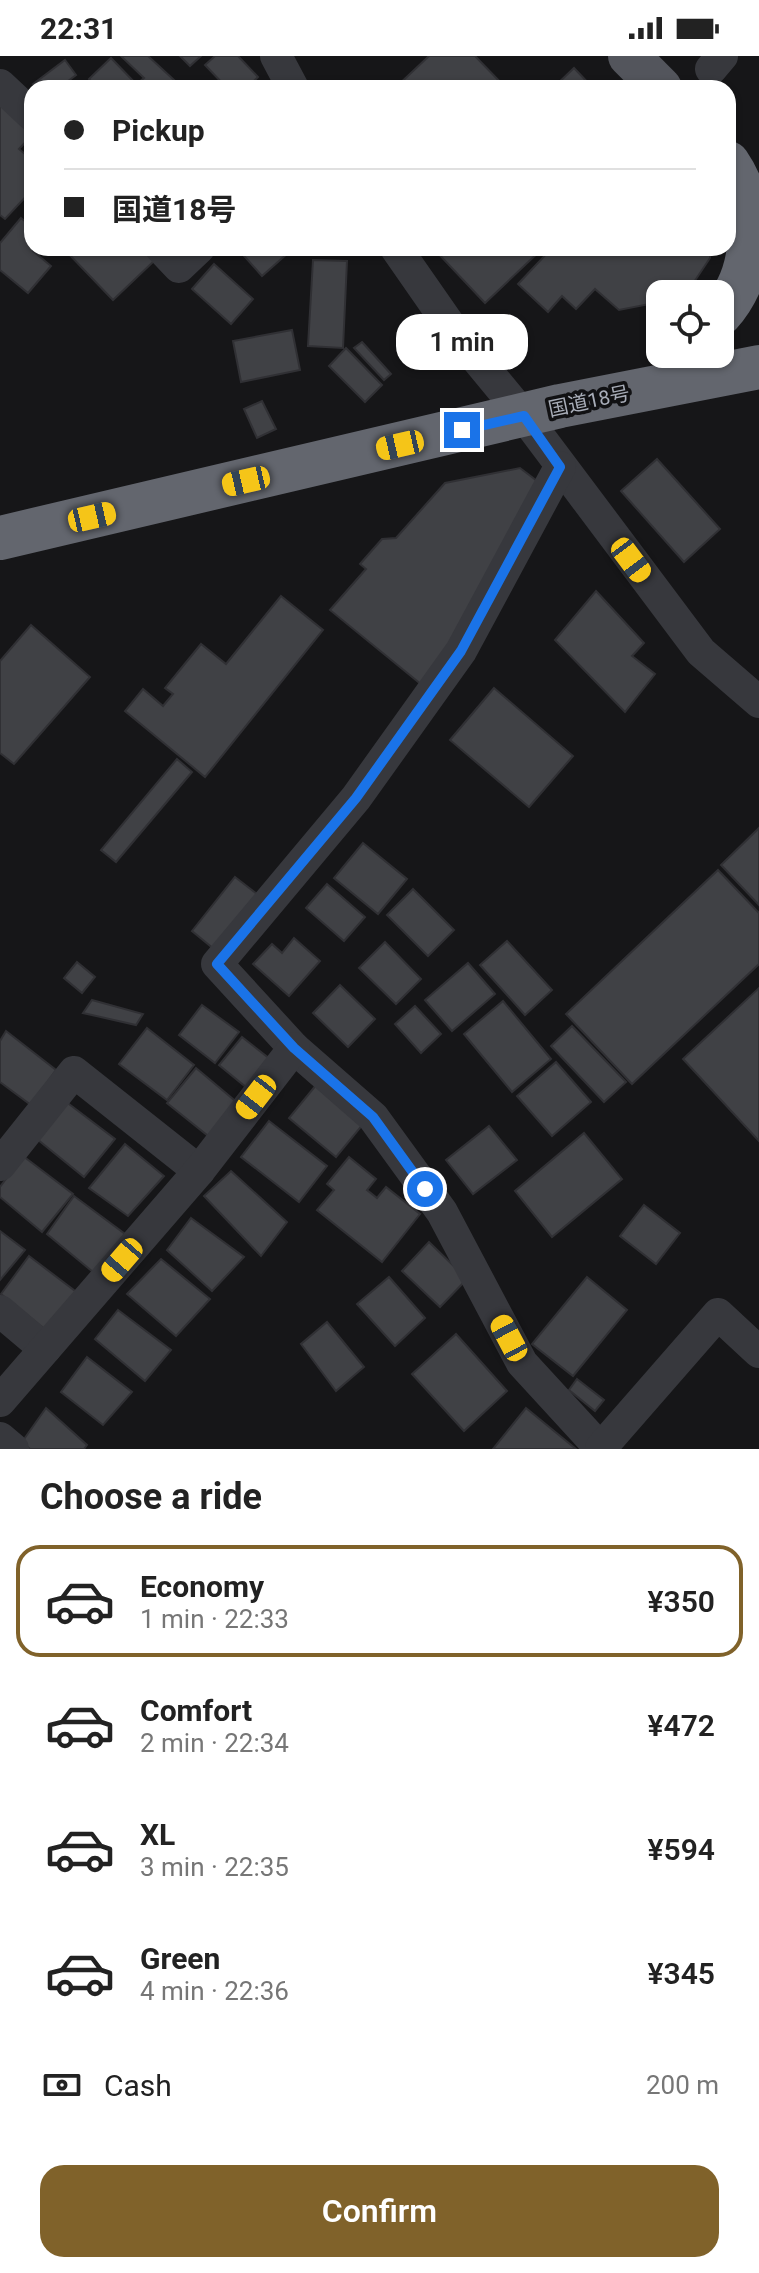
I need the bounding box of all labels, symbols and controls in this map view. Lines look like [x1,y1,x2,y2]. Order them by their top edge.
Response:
text: 22:31 [40,11,117,46]
text: Pickup [112,113,205,148]
text: 国道18号 [112,192,236,227]
map controls [646,280,734,368]
button: locate [646,280,734,368]
callout: 1 min [396,314,528,370]
text: 1 min [429,327,495,357]
street label: 国道18号 [546,381,632,421]
route end [444,412,480,448]
car [374,428,426,462]
car [220,464,272,498]
car [66,500,118,534]
car [607,534,655,586]
car [232,1071,280,1123]
route start [407,1171,443,1207]
car [97,1234,147,1286]
car [487,1311,531,1365]
text: Choose a ride [40,1476,262,1518]
icon: car [44,1565,116,1637]
text: Economy [140,1569,264,1604]
text: ¥350 [648,1584,715,1619]
text: 1 min · 22:33 [140,1604,289,1634]
icon: car [44,1689,116,1761]
text: Comfort [140,1693,252,1728]
text: ¥472 [648,1708,715,1743]
text: 2 min · 22:34 [140,1728,289,1758]
icon: car [44,1813,116,1885]
text: XL [140,1817,175,1852]
text: ¥594 [648,1832,715,1867]
text: 3 min · 22:35 [140,1852,289,1882]
icon: car [44,1937,116,2009]
text: Green [140,1941,220,1976]
text: ¥345 [648,1956,715,1991]
text: 4 min · 22:36 [140,1976,289,2006]
icon: cash [40,2063,84,2107]
text: Cash [104,2068,172,2103]
text: 200 m [646,2070,719,2100]
button: Confirm [40,2165,719,2257]

